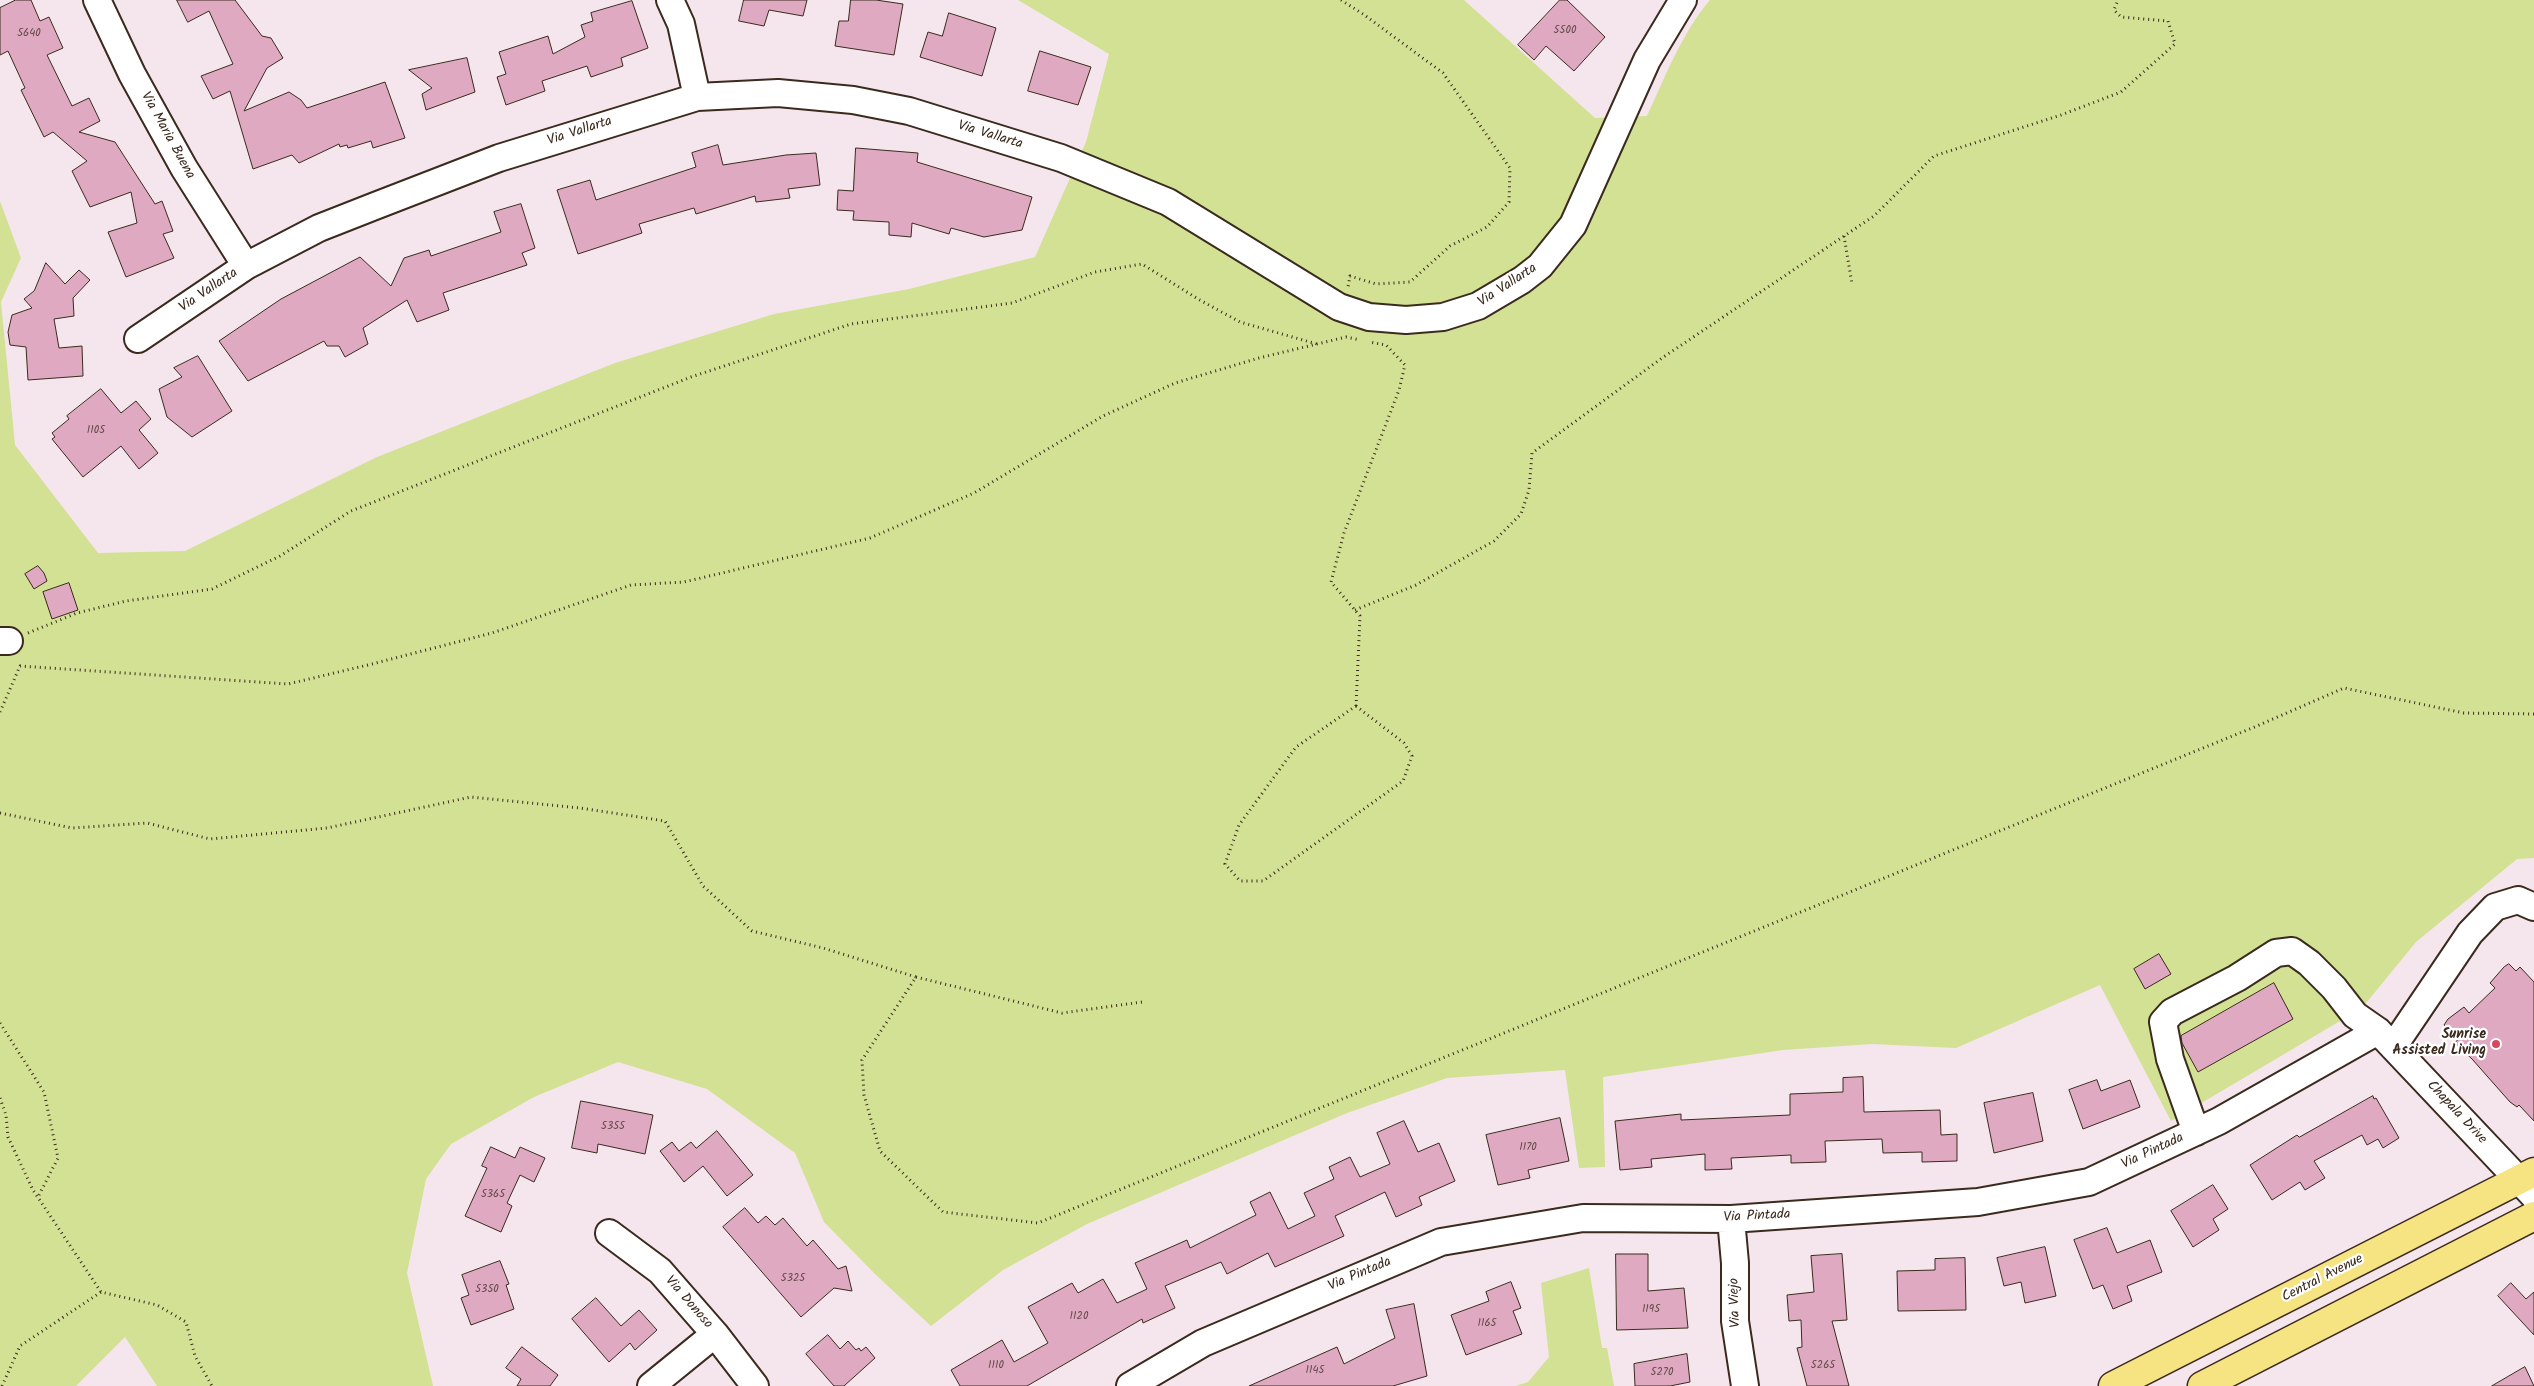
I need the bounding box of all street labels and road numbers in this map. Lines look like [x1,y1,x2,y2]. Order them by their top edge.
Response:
street label: Via Maria Buena [136,90,198,182]
street label: Via Vallarta [546,114,614,150]
street label: Via Vallarta [955,118,1025,154]
street label: Via Vallarta [1475,261,1541,311]
street label: Via Vallarta [177,265,241,317]
street label: Chapala Drive [2422,1078,2490,1148]
street label: Via Pintada [2119,1130,2187,1174]
street label: Via Pintada [1723,1207,1791,1227]
street label: Central Avenue [2280,1251,2366,1307]
street label: Via Pintada [1326,1254,1394,1296]
street label: Via Donoso [661,1273,715,1333]
street label: Via Viejo [1727,1278,1745,1328]

